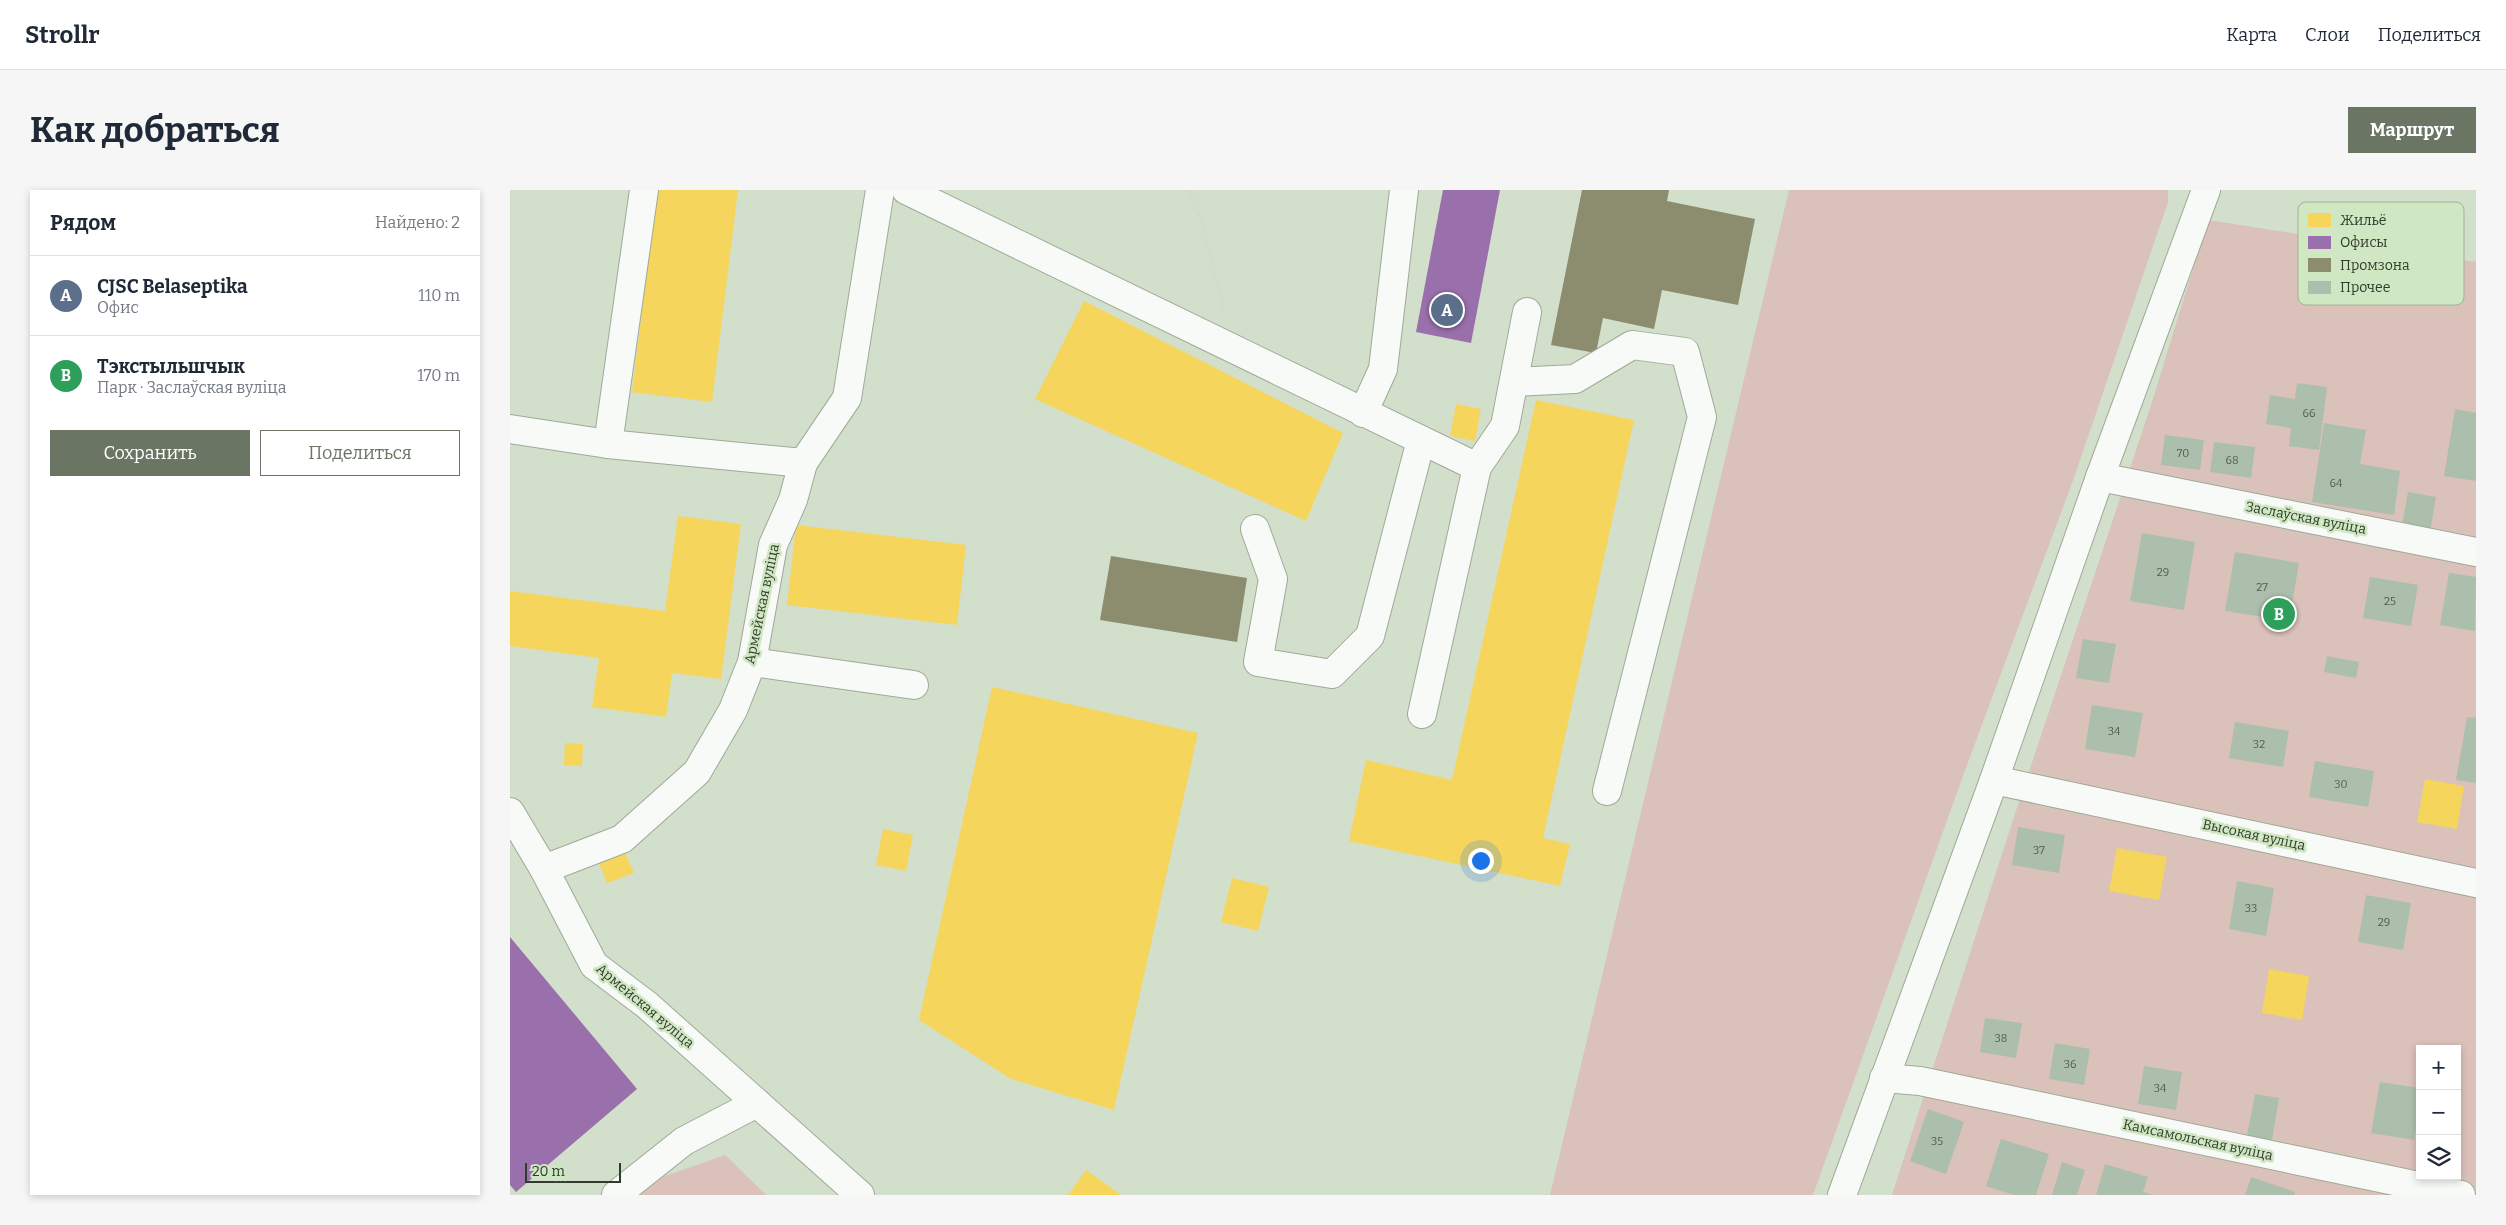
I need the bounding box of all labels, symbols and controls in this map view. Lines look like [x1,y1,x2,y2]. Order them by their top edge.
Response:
text: Strollr [25,21,100,49]
text: Карта [2226,24,2277,46]
text: Слои [2305,24,2350,46]
text: Поделиться [2378,24,2481,46]
button: Маршрут [2348,107,2476,153]
text: Как добраться [30,109,280,151]
legend [2298,202,2464,305]
text: Рядом [50,210,116,236]
text: Жильё [2340,212,2386,229]
text: Найдено: 2 [375,213,460,232]
text: Офисы [2340,234,2388,251]
text: Промзона [2340,257,2410,274]
text: CJSC Belaseptika [97,275,248,298]
text: Прочее [2340,279,2390,296]
text: A [60,286,72,305]
text: 110 m [418,286,460,305]
pin: A [1431,291,1463,329]
text: Офис [97,298,139,317]
text: Тэкстыльшчык [97,355,245,378]
text: B [61,366,71,385]
text: 170 m [417,366,460,385]
text: Парк · Заслаўская вуліца [97,378,286,397]
house number: 66 [2303,407,2315,420]
button: Сохранить [50,430,250,476]
button: Поделиться [260,430,460,476]
house number: 70 [2177,447,2189,460]
house number: 68 [2225,454,2239,467]
house number: 64 [2330,477,2343,490]
street label: Заслаўская вуліца [2244,498,2368,538]
street label: Армейская вуліца [741,542,783,666]
house number: 29 [2157,566,2169,579]
house number: 27 [2256,581,2268,594]
pin: B [2263,595,2295,633]
house number: 25 [2384,595,2396,608]
house number: 34 [2108,725,2121,738]
house number: 32 [2253,738,2265,751]
house number: 30 [2334,778,2348,791]
street label: Высокая вуліца [2201,816,2307,854]
house number: 37 [2033,844,2045,857]
your location [1468,848,1494,874]
house number: 33 [2245,902,2257,915]
house number: 29 [2378,916,2390,929]
street label: Армейская вуліца [593,960,698,1052]
house number: 38 [1995,1032,2007,1045]
map controls [2416,1045,2461,1180]
button: + [2416,1045,2461,1090]
house number: 36 [2064,1058,2076,1071]
house number: 34 [2154,1082,2167,1095]
button: − [2416,1090,2461,1135]
street label: Камсамольская вуліца [2121,1116,2275,1164]
house number: 35 [1931,1135,1943,1148]
button: layers [2416,1135,2461,1180]
scale bar [525,1160,621,1183]
text: 20 m [532,1163,565,1180]

